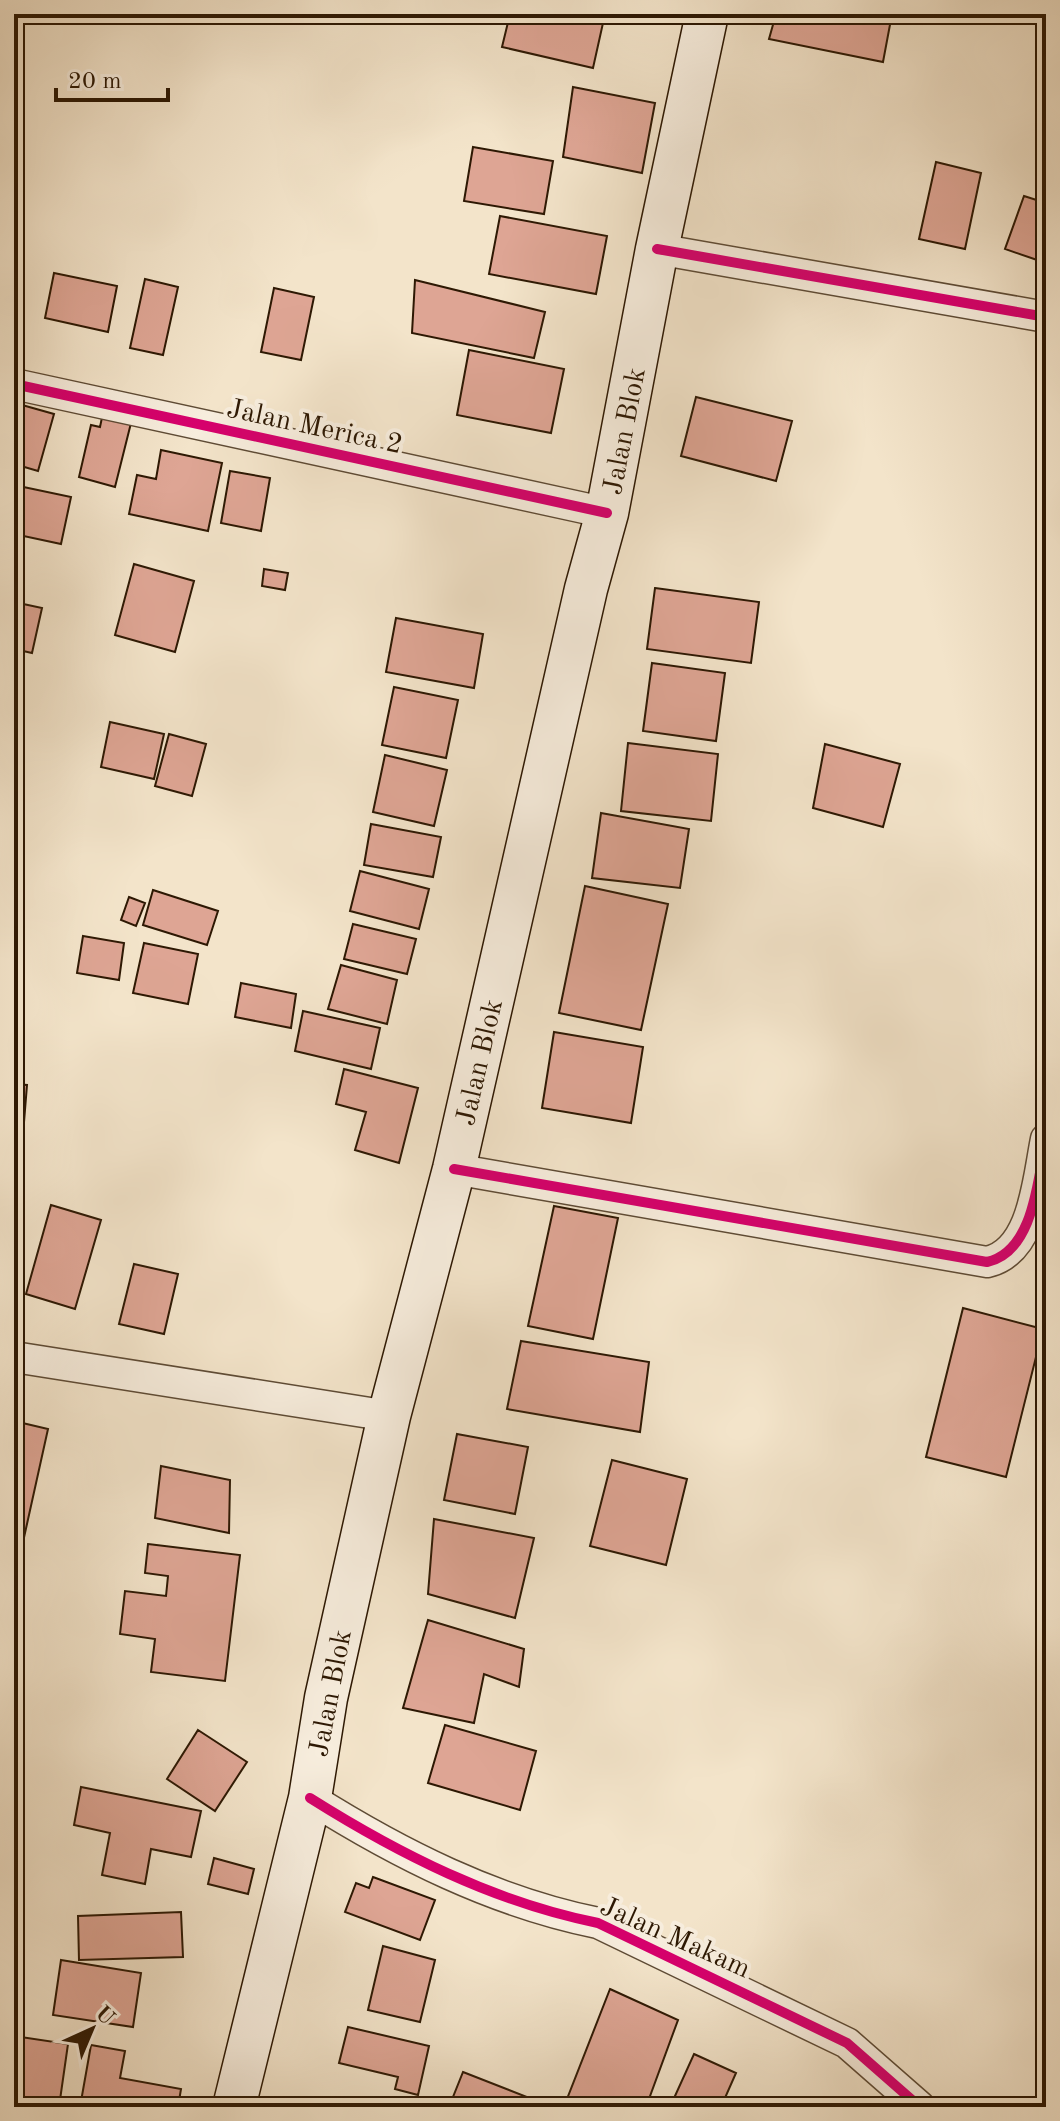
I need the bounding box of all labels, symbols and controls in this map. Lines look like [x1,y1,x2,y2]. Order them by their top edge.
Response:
scale bar [56,52,168,102]
text: 20 m [68,70,122,94]
street label: Jalan Blok [600,366,652,497]
street label: Jalan Merica 2 [224,396,405,460]
street label: Jalan Blok [453,997,509,1128]
street label: Jalan Blok [306,1628,358,1759]
street label: Jalan Makam [595,1893,754,1984]
north arrow [52,1989,132,2069]
text: U [91,2002,118,2030]

